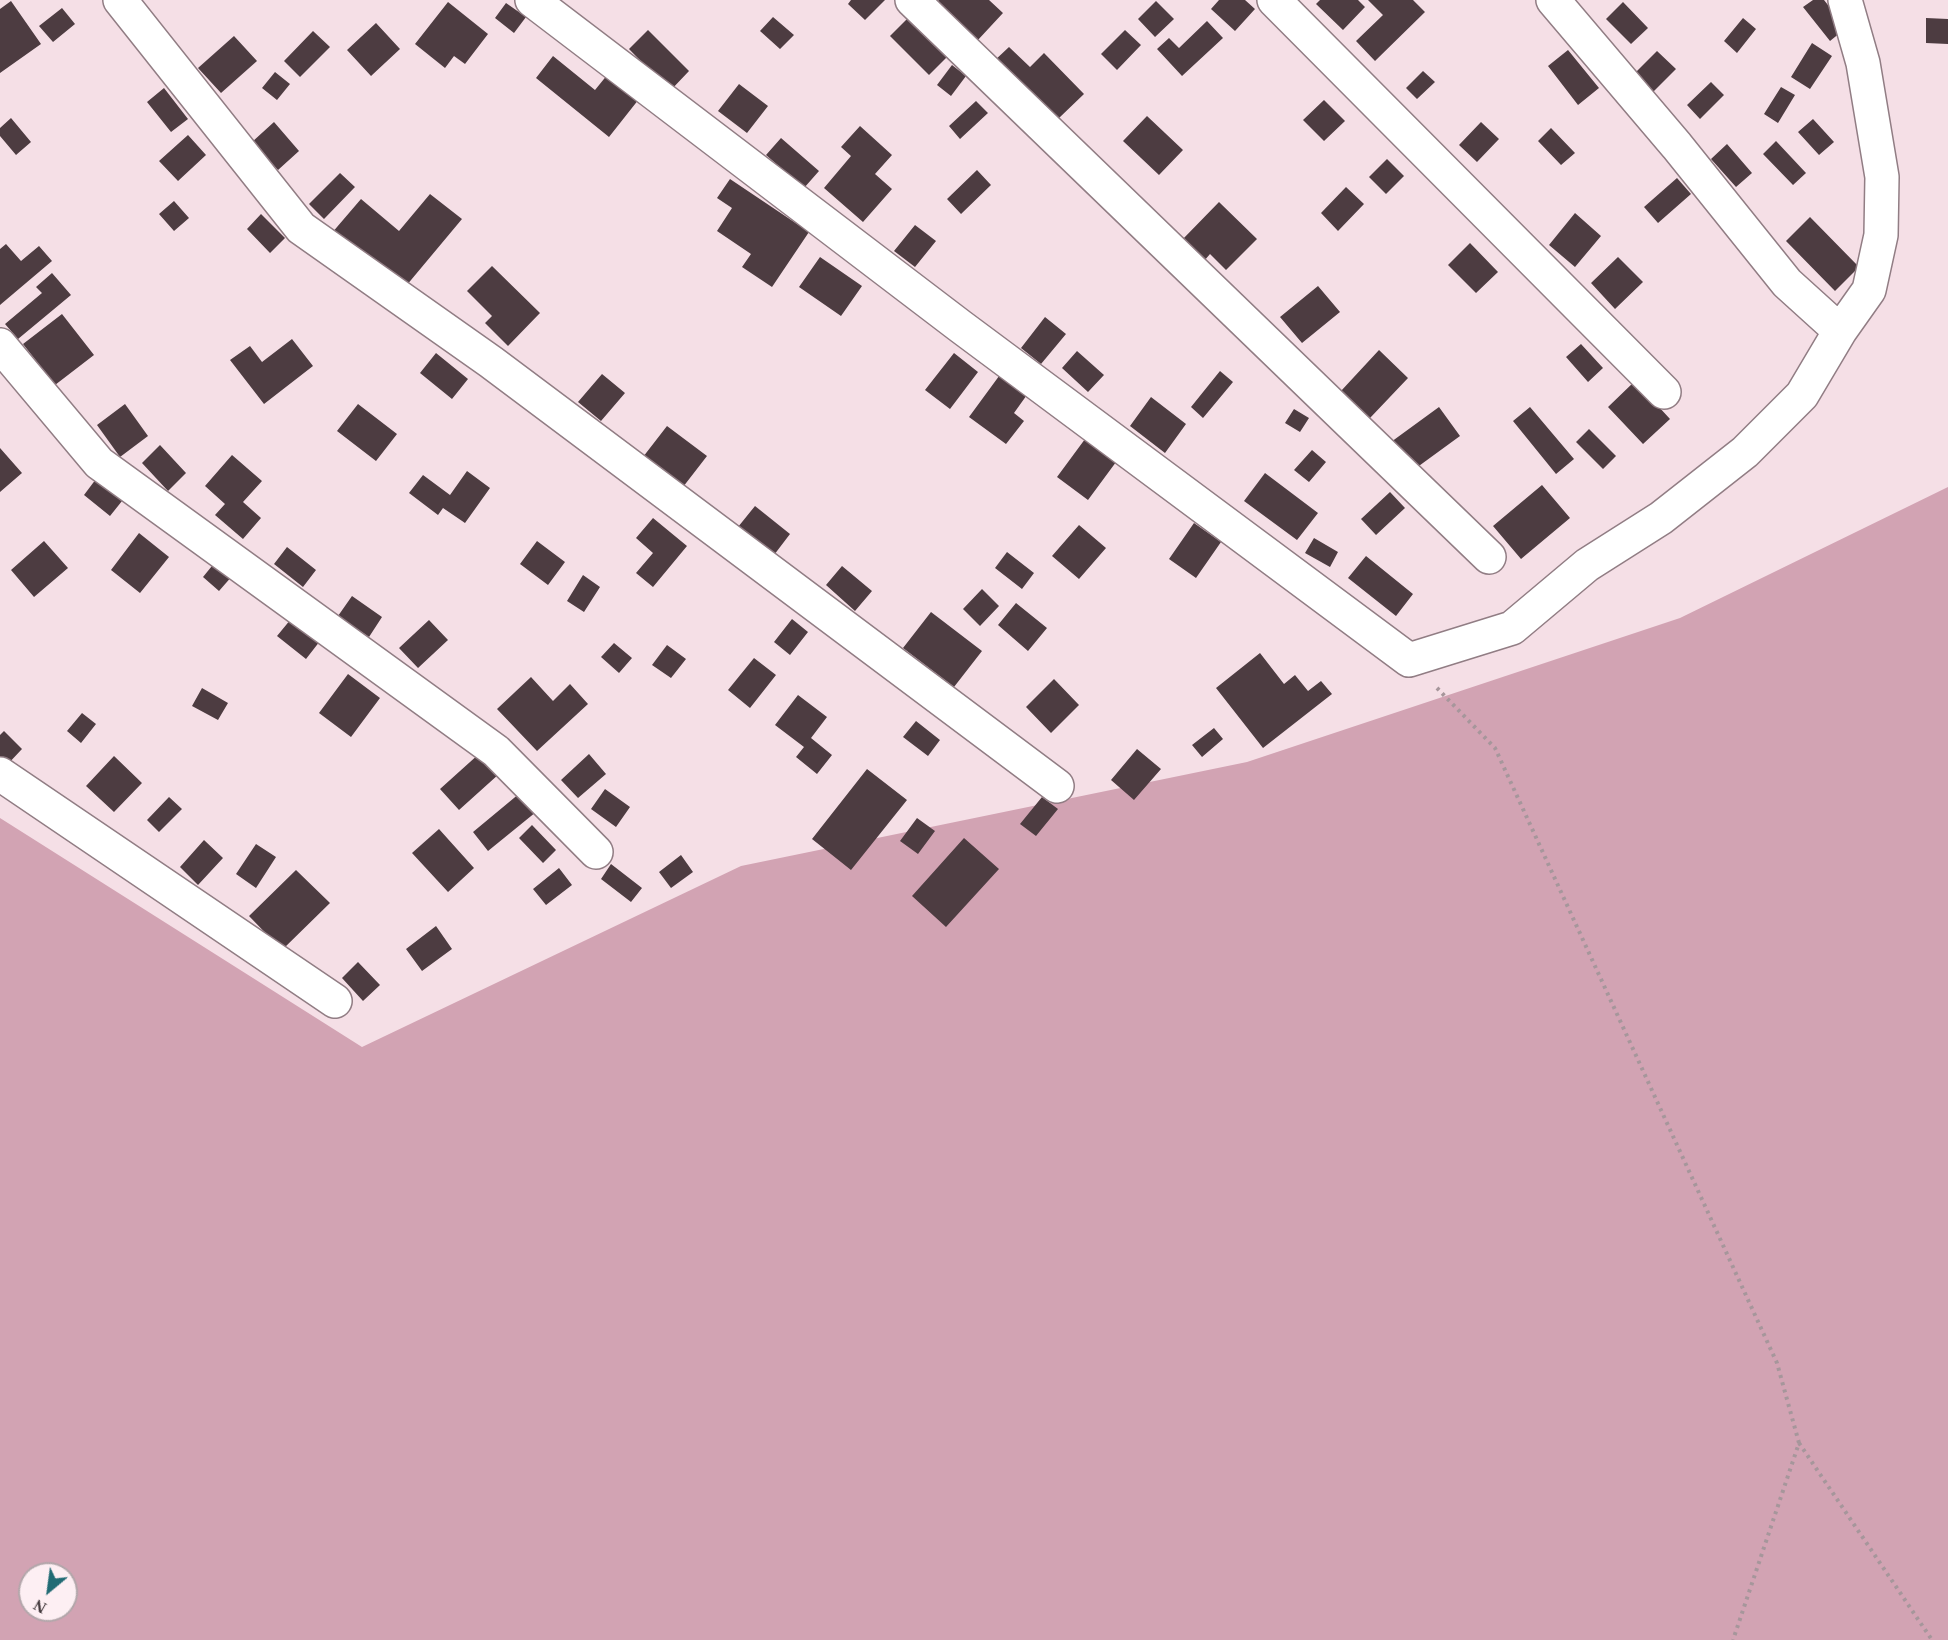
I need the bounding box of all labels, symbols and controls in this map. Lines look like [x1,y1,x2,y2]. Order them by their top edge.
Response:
north arrow [18,1562,78,1622]
text: N [31,1596,49,1617]

